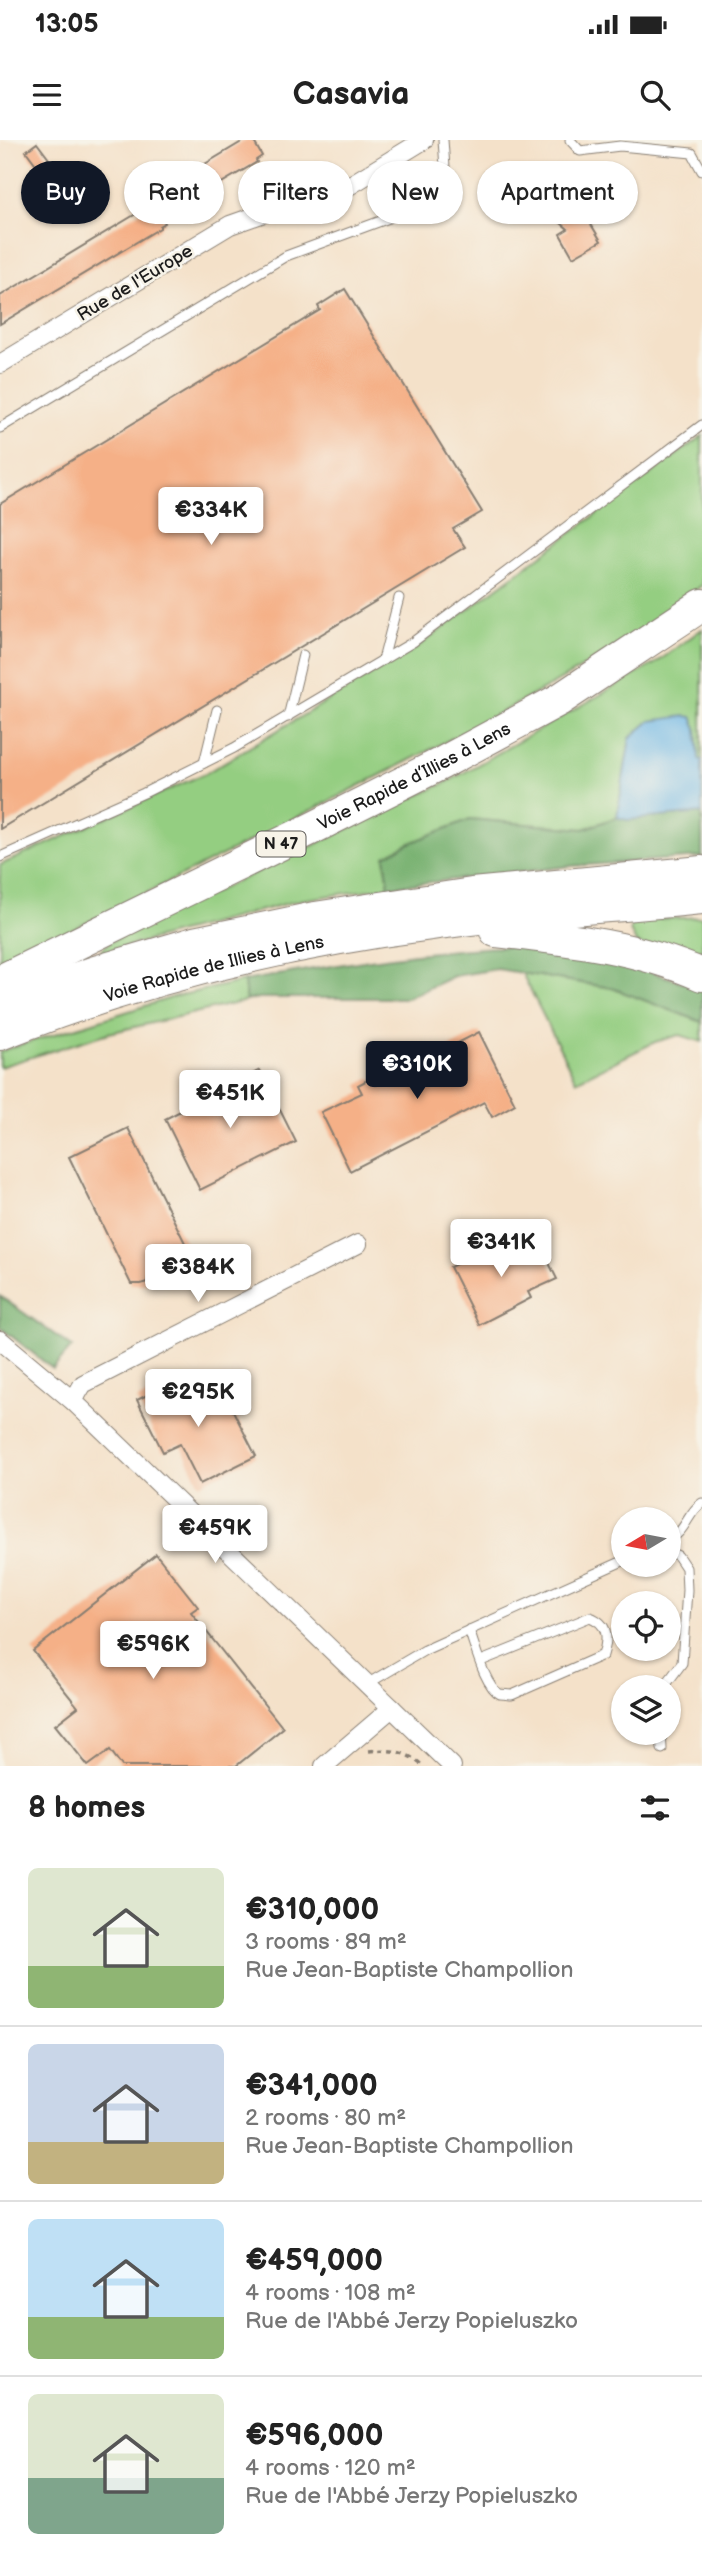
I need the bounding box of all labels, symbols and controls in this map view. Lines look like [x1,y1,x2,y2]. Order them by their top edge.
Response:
text: 13:05 [35,9,99,40]
text: Casavia [293,75,409,114]
icon: menu [28,76,66,114]
icon: search [636,76,674,114]
chip: Buy [21,161,110,224]
chip: Rent [124,161,224,224]
chip: Filters [238,161,353,224]
chip: New [367,161,463,224]
chip: Apartment [477,161,638,224]
street label: Rue de l'Europe [73,240,197,326]
pin: €334K [162,488,260,547]
text: €334K [174,496,248,524]
street label: Voie Rapide d’Illies à Lens [314,718,514,834]
road number: N 47 [256,832,306,856]
street label: Voie Rapide de Illies à Lens [101,931,326,1007]
pin: €310K [368,1042,466,1101]
text: €310K [382,1050,452,1078]
pin: €451K [181,1070,279,1130]
text: €451K [195,1079,265,1107]
pin: €341K [452,1220,550,1279]
text: €341K [466,1228,536,1256]
pin: €384K [149,1244,247,1304]
text: €384K [161,1253,235,1281]
pin: €295K [149,1370,247,1429]
text: €295K [161,1378,235,1406]
pin: €459K [166,1506,264,1565]
north arrow [611,1507,681,1577]
map controls [611,1507,681,1745]
text: €459K [178,1514,252,1542]
button: locate [611,1591,681,1661]
pin: €596K [104,1622,202,1681]
text: €596K [116,1630,190,1658]
button: layers [611,1675,681,1745]
icon: filters [636,1789,674,1827]
text: 8 homes [28,1790,145,1826]
text: €310,000 [245,1892,379,1928]
icon: home [84,1896,168,1980]
text: 3 rooms · 89 m² [245,1928,407,1956]
text: Rue Jean-Baptiste Champollion [245,1956,573,1984]
text: €341,000 [245,2068,378,2104]
icon: home [84,2072,168,2156]
text: 2 rooms · 80 m² [245,2104,406,2132]
text: Rue Jean-Baptiste Champollion [245,2132,573,2160]
text: €459,000 [245,2243,383,2279]
icon: home [84,2247,168,2331]
text: 4 rooms · 108 m² [245,2279,416,2307]
text: Rue de l'Abbé Jerzy Popieluszko [245,2307,578,2335]
text: €596,000 [245,2418,383,2454]
icon: home [84,2422,168,2506]
text: 4 rooms · 120 m² [245,2454,416,2482]
text: Rue de l'Abbé Jerzy Popieluszko [245,2482,578,2510]

